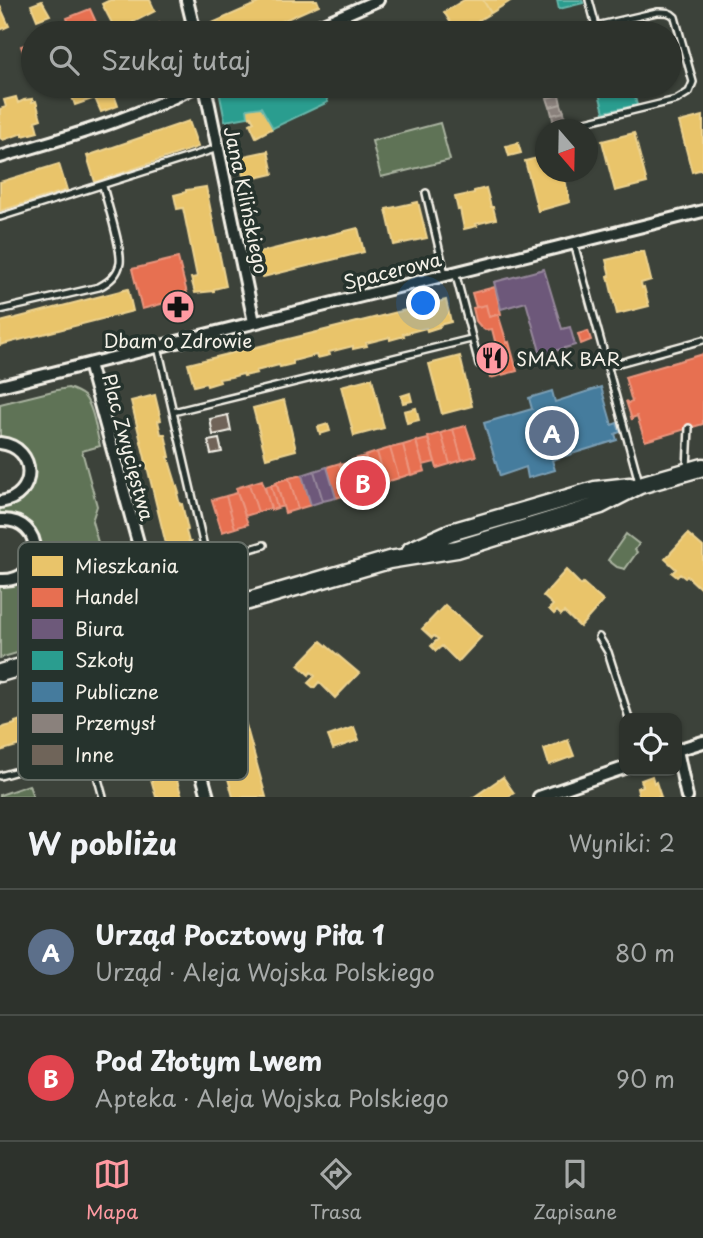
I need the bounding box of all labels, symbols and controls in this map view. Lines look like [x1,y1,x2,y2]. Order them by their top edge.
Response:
search box [21,21,682,98]
text: Szukaj tutaj [101,40,251,79]
icon: search [45,41,83,79]
north arrow [535,119,598,182]
street label: Jana Kilińskiego [218,124,276,276]
street label: Spacerowa [340,244,444,296]
your location [406,286,440,320]
pharmacy icon: Dbam o Zdrowie [159,288,197,326]
place label: Dbam o Zdrowie [104,326,252,354]
restaurant icon: SMAK BAR [473,339,511,377]
place label: SMAK BAR [516,344,620,372]
street label: Plac Zwycięstwa [96,370,162,524]
pin: A [529,407,575,459]
pin: B [340,457,386,509]
legend [18,542,248,780]
text: Mieszkania [75,551,179,579]
text: Handel [75,582,139,610]
text: Biura [75,614,124,642]
text: Szkoły [75,645,134,673]
text: Publiczne [75,677,159,705]
text: Przemysł [75,708,155,736]
map controls [619,713,682,776]
button: locate [619,713,682,776]
text: Inne [75,740,114,768]
text: W pobliżu [28,820,177,865]
text: Wyniki: 2 [569,825,675,860]
text: Urząd Pocztowy Piła 1 [95,915,384,954]
text: A [42,935,60,970]
text: 80 m [615,935,675,970]
text: Urząd · Aleja Wojska Polskiego [95,954,435,989]
text: Pod Złotym Lwem [95,1041,322,1080]
text: B [43,1061,59,1096]
text: 90 m [616,1061,675,1096]
text: Apteka · Aleja Wojska Polskiego [95,1080,449,1115]
tab: Mapa [86,1155,138,1225]
tab: Trasa [310,1155,362,1225]
tab: Zapisane [533,1155,617,1225]

